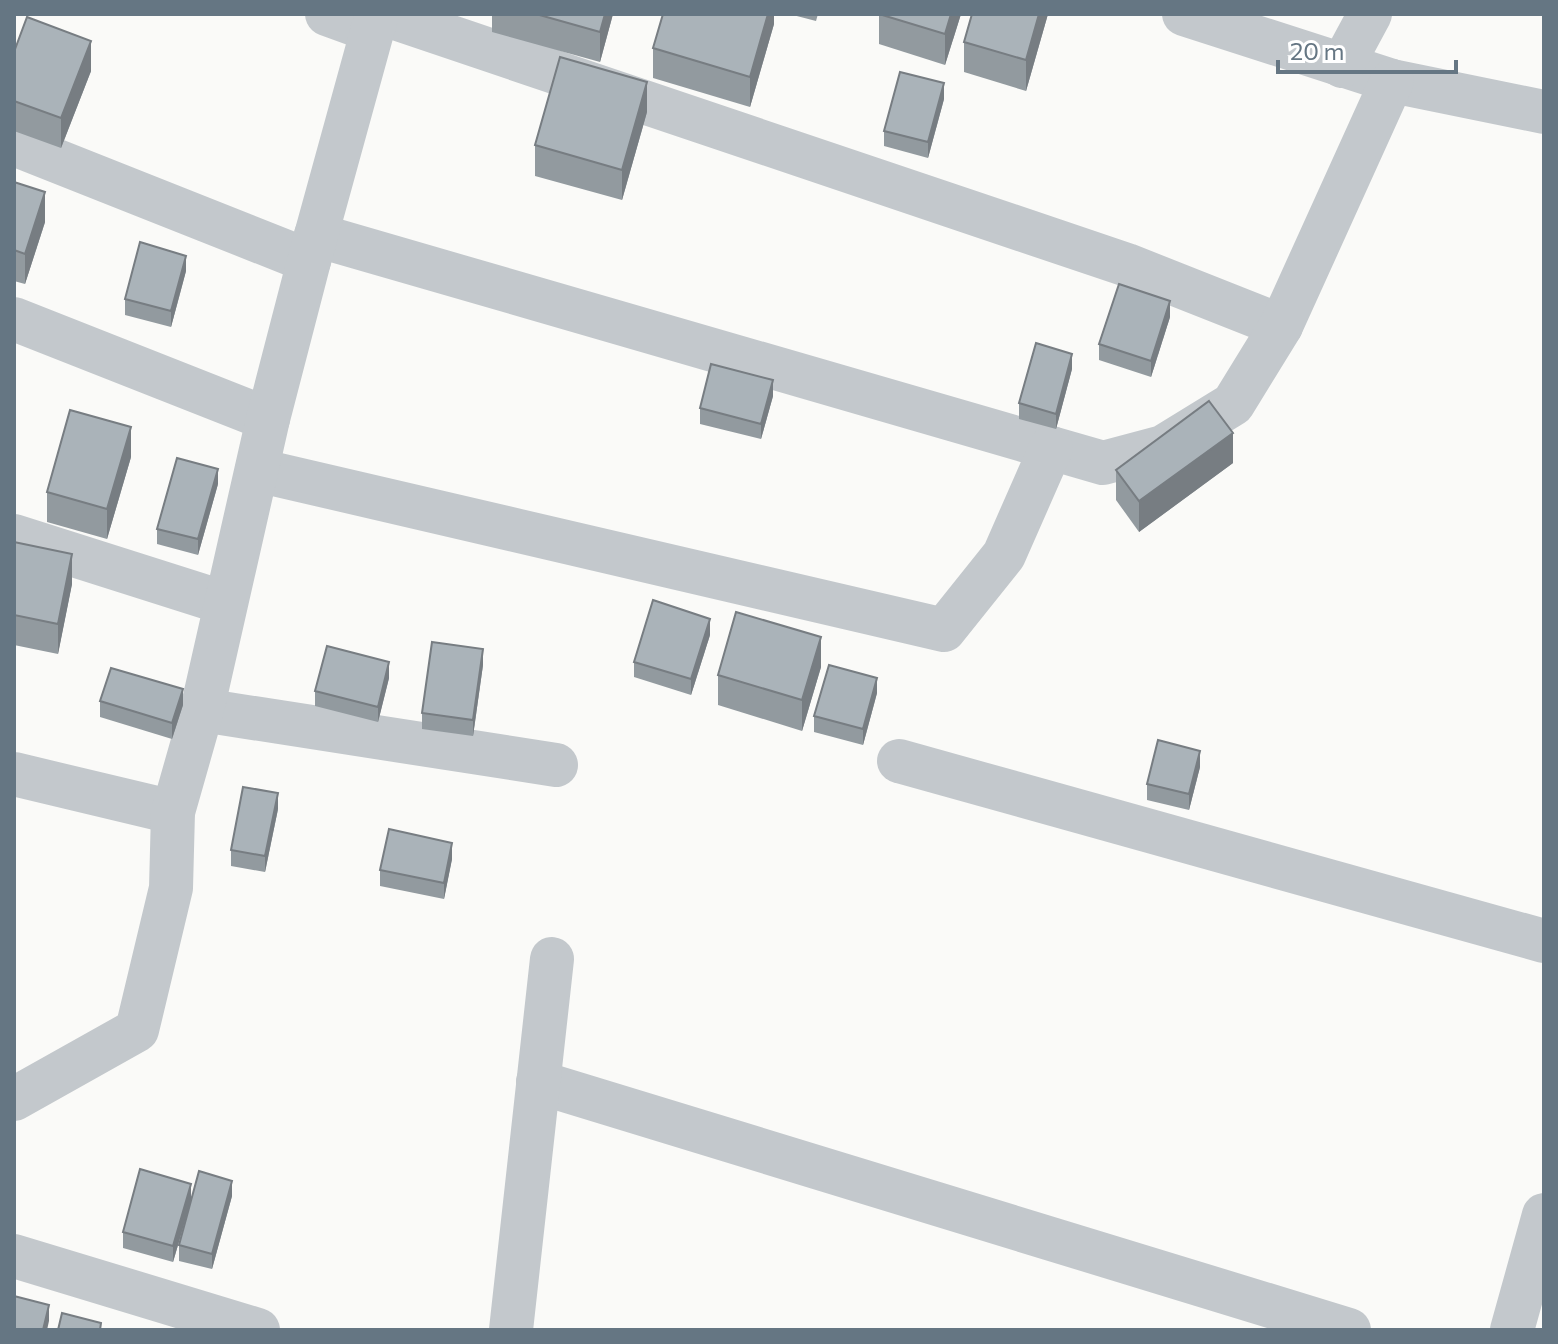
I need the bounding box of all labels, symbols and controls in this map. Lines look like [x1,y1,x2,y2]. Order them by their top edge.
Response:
scale bar [1278,24,1456,74]
text: 20 m [1290,36,1344,65]

